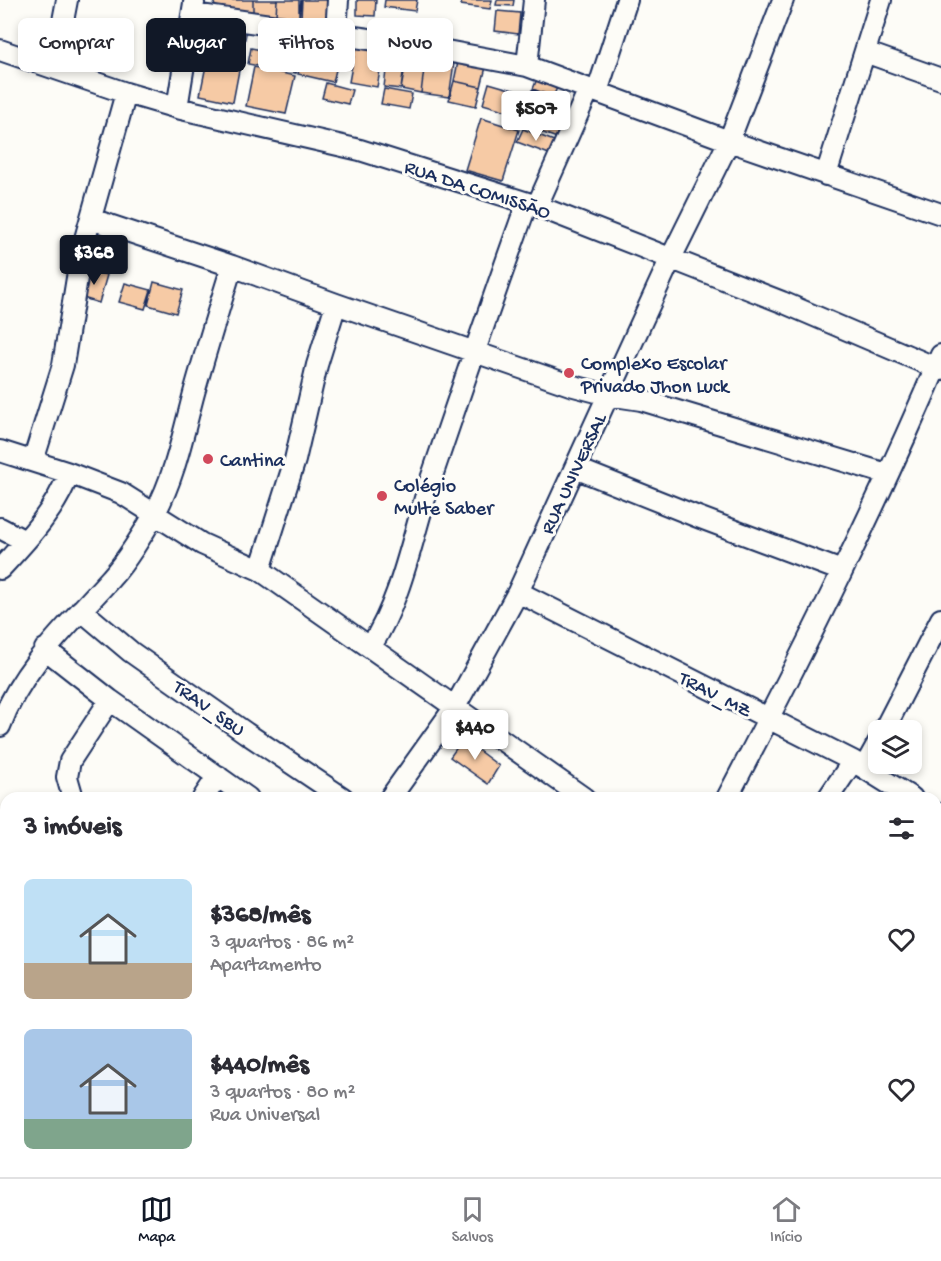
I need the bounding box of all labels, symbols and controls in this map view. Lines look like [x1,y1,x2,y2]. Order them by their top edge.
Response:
chip: Comprar [18,18,134,72]
chip: Alugar [146,18,246,72]
chip: Filtros [258,18,355,72]
chip: Novo [367,18,453,72]
pin: $507 [500,91,572,142]
text: $507 [515,99,557,122]
street label: RUA DA COMISSÃO [401,156,553,226]
pin: $368 [58,235,130,286]
text: $368 [74,243,114,266]
place label: Complexo Escolar Privado Jhon Luck [580,354,731,400]
marker: Complexo Escolar Privado Jhon Luck [562,366,576,380]
street label: RUA UNIVERSAL [537,410,613,538]
place label: Cantina [220,451,285,474]
marker: Cantina [201,452,215,466]
place label: Colégio Multe Saber [394,476,495,522]
marker: Colégio Multe Saber [375,489,389,503]
street label: TRAV_MZ [673,668,755,725]
street label: TRAV_SBU [167,676,248,743]
pin: $440 [439,710,511,761]
text: $440 [455,718,495,741]
map controls [868,720,922,774]
button: layers [868,720,922,774]
icon: filters [885,812,918,845]
text: 3 imóveis [24,813,121,844]
text: $368/mês [210,901,310,932]
icon: home [72,903,144,975]
icon: heart [885,923,918,956]
text: 3 quartos · 86 m² [210,932,354,955]
text: Apartamento [210,955,322,978]
text: $440/mês [210,1051,309,1082]
icon: home [72,1053,144,1125]
icon: heart [885,1073,918,1106]
text: 3 quartos · 80 m² [210,1082,355,1105]
text: Rua Universal [210,1105,320,1128]
tab: Mapa [138,1193,175,1248]
tab: Salvos [452,1193,493,1248]
tab: Início [770,1193,803,1248]

